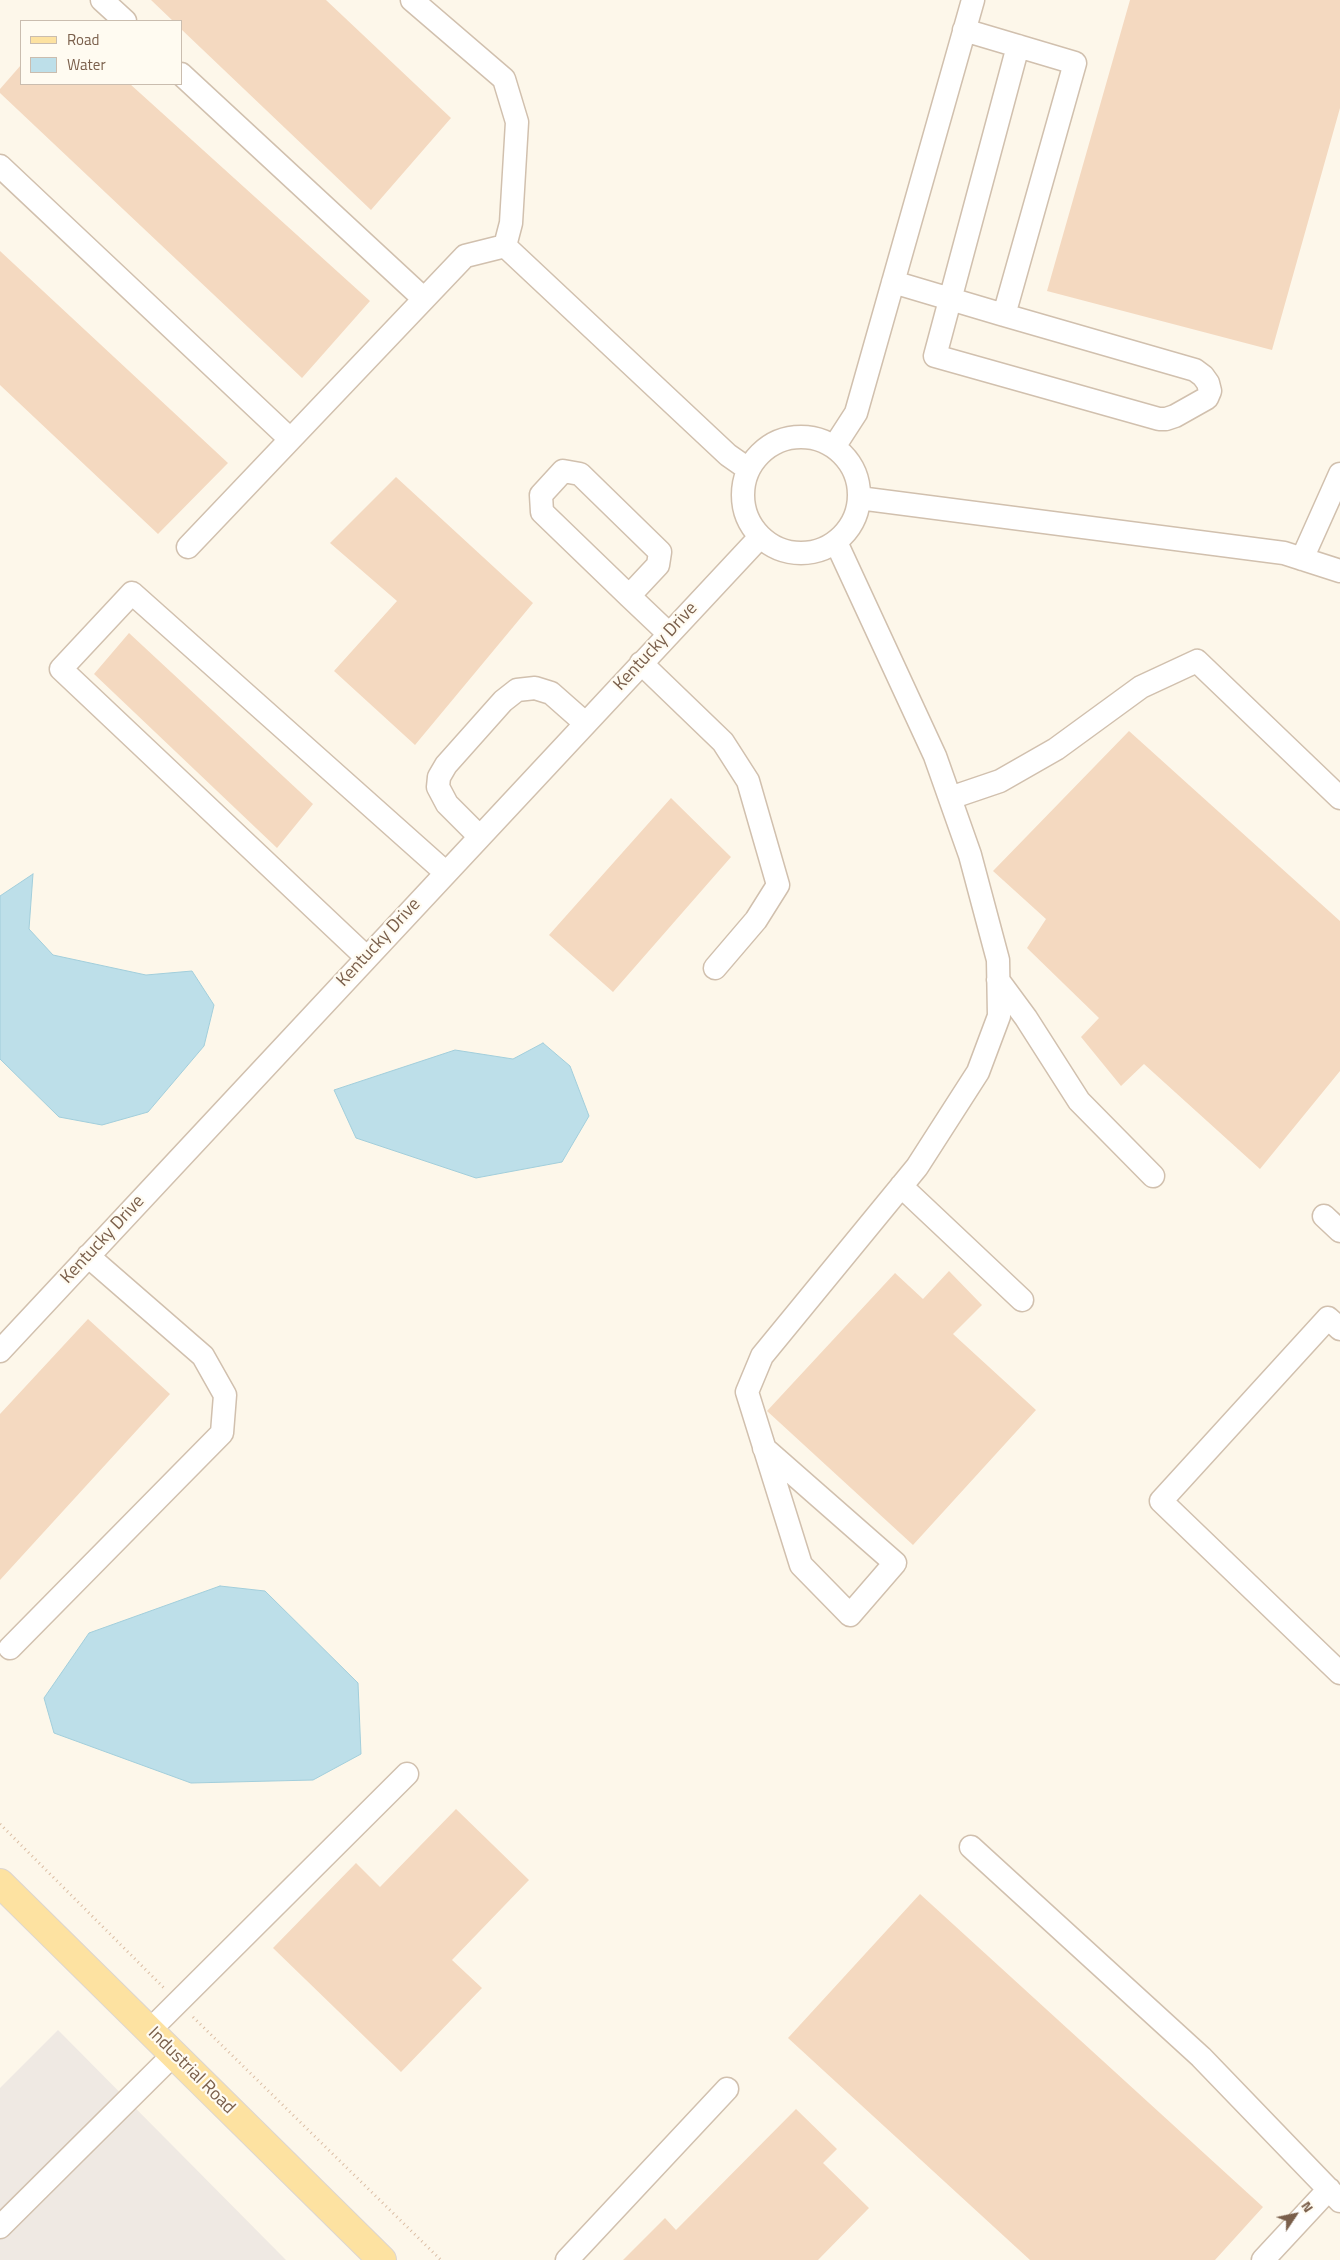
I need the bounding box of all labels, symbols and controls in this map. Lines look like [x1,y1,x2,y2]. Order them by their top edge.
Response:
legend [20,20,182,85]
text: Road [67,28,99,51]
text: Water [67,53,106,76]
street label: Kentucky Drive [610,598,702,696]
street label: Kentucky Drive [333,894,425,992]
street label: Kentucky Drive [57,1191,149,1289]
street label: Industrial Road [143,2023,239,2119]
north arrow [1270,2190,1320,2240]
text: N [1296,2196,1319,2216]

